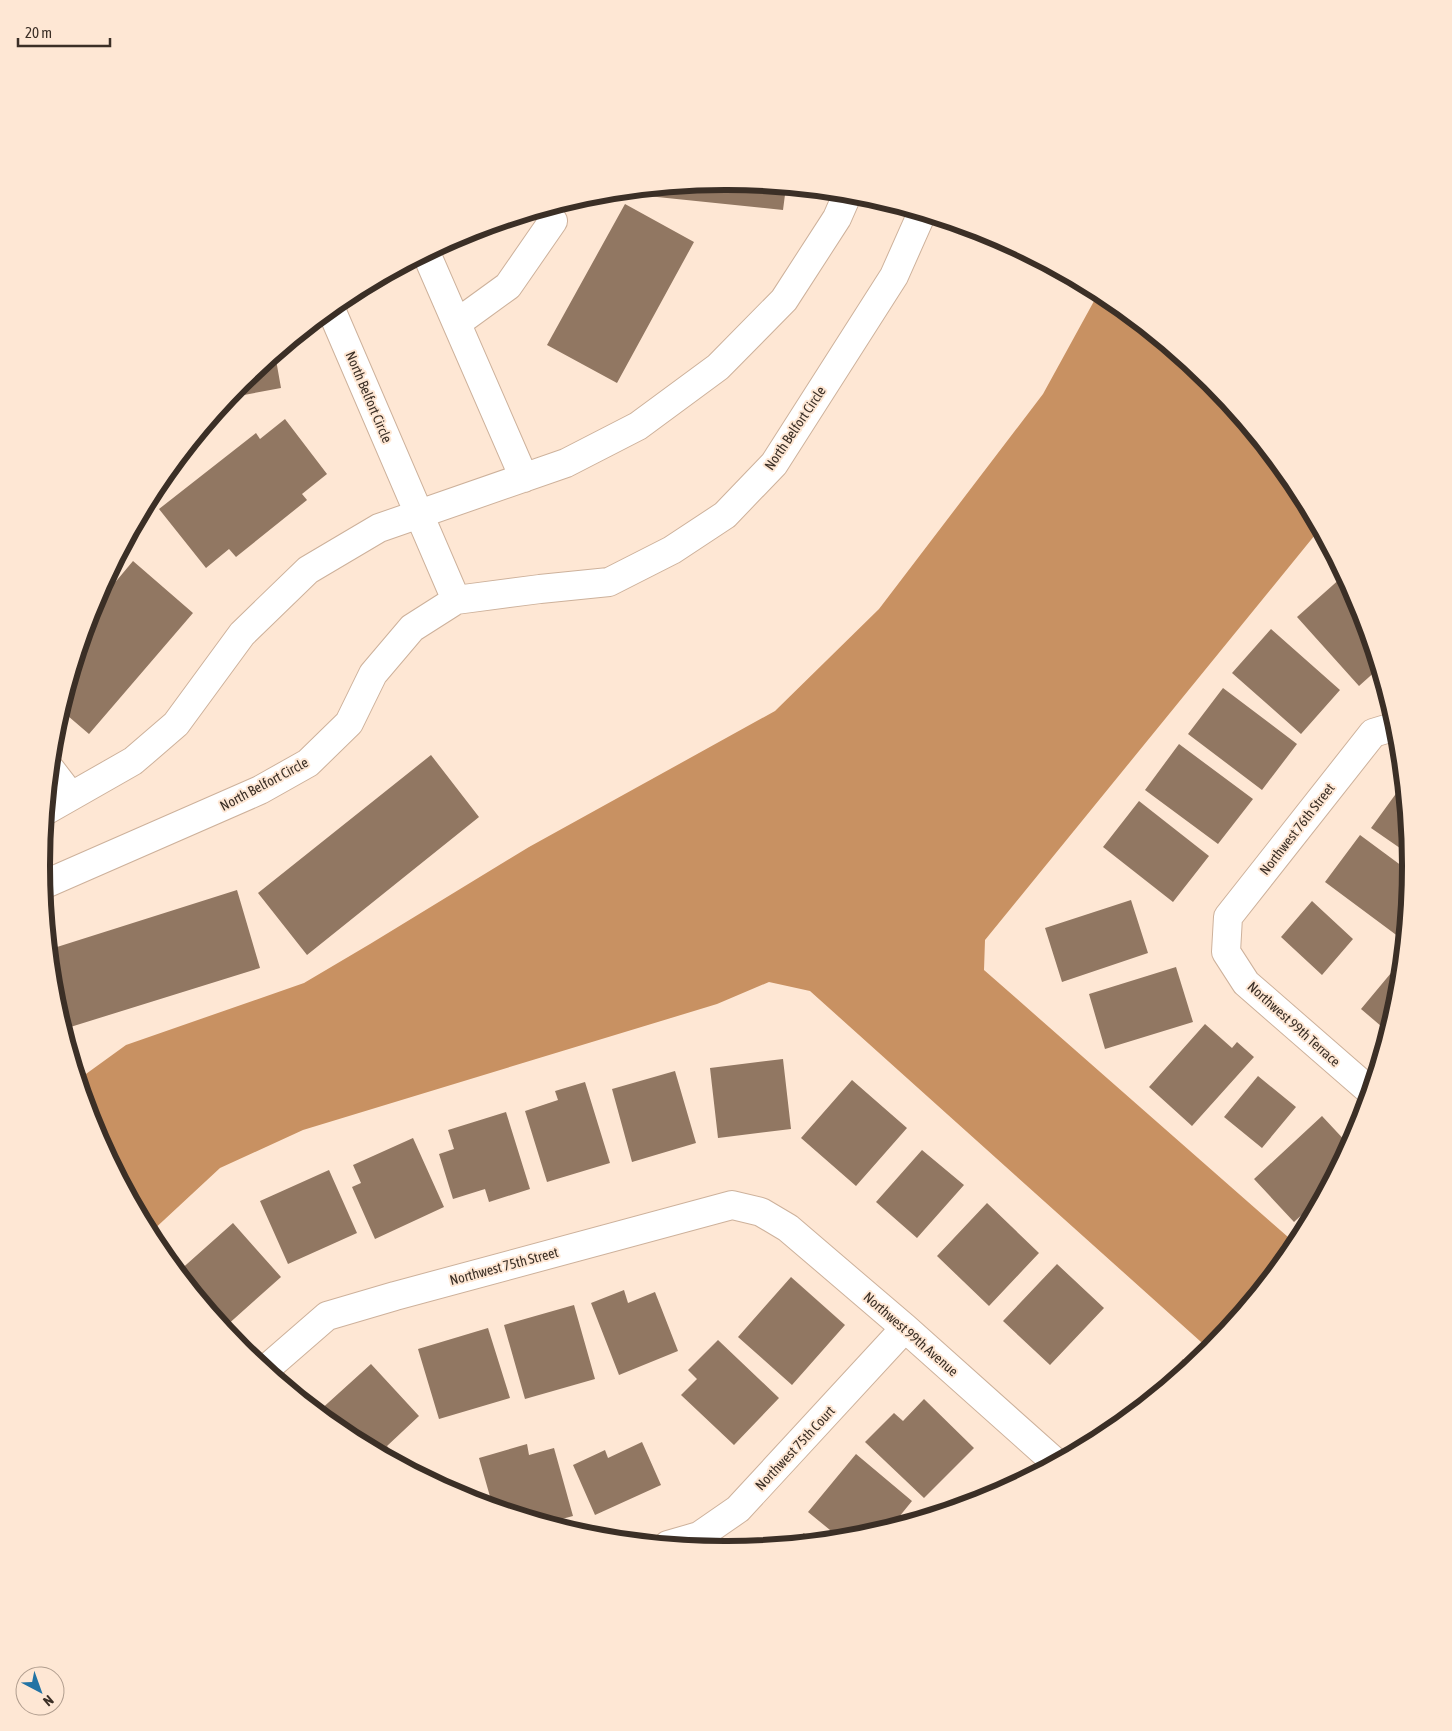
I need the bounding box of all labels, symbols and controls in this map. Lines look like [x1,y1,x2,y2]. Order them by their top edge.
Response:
scale bar [18,15,110,47]
text: 20 m [25,24,52,41]
street label: North Belfort Circle [343,349,395,445]
street label: North Belfort Circle [761,383,829,473]
street label: North Belfort Circle [217,754,311,814]
street label: Northwest 76th Street [1256,780,1338,878]
street label: Northwest 99th Terrace [1245,978,1343,1070]
street label: Northwest 75th Street [448,1244,560,1288]
street label: Northwest 99th Avenue [861,1289,961,1379]
street label: Northwest 75th Court [752,1403,838,1493]
north arrow [15,1666,65,1716]
text: N [40,1692,57,1710]

